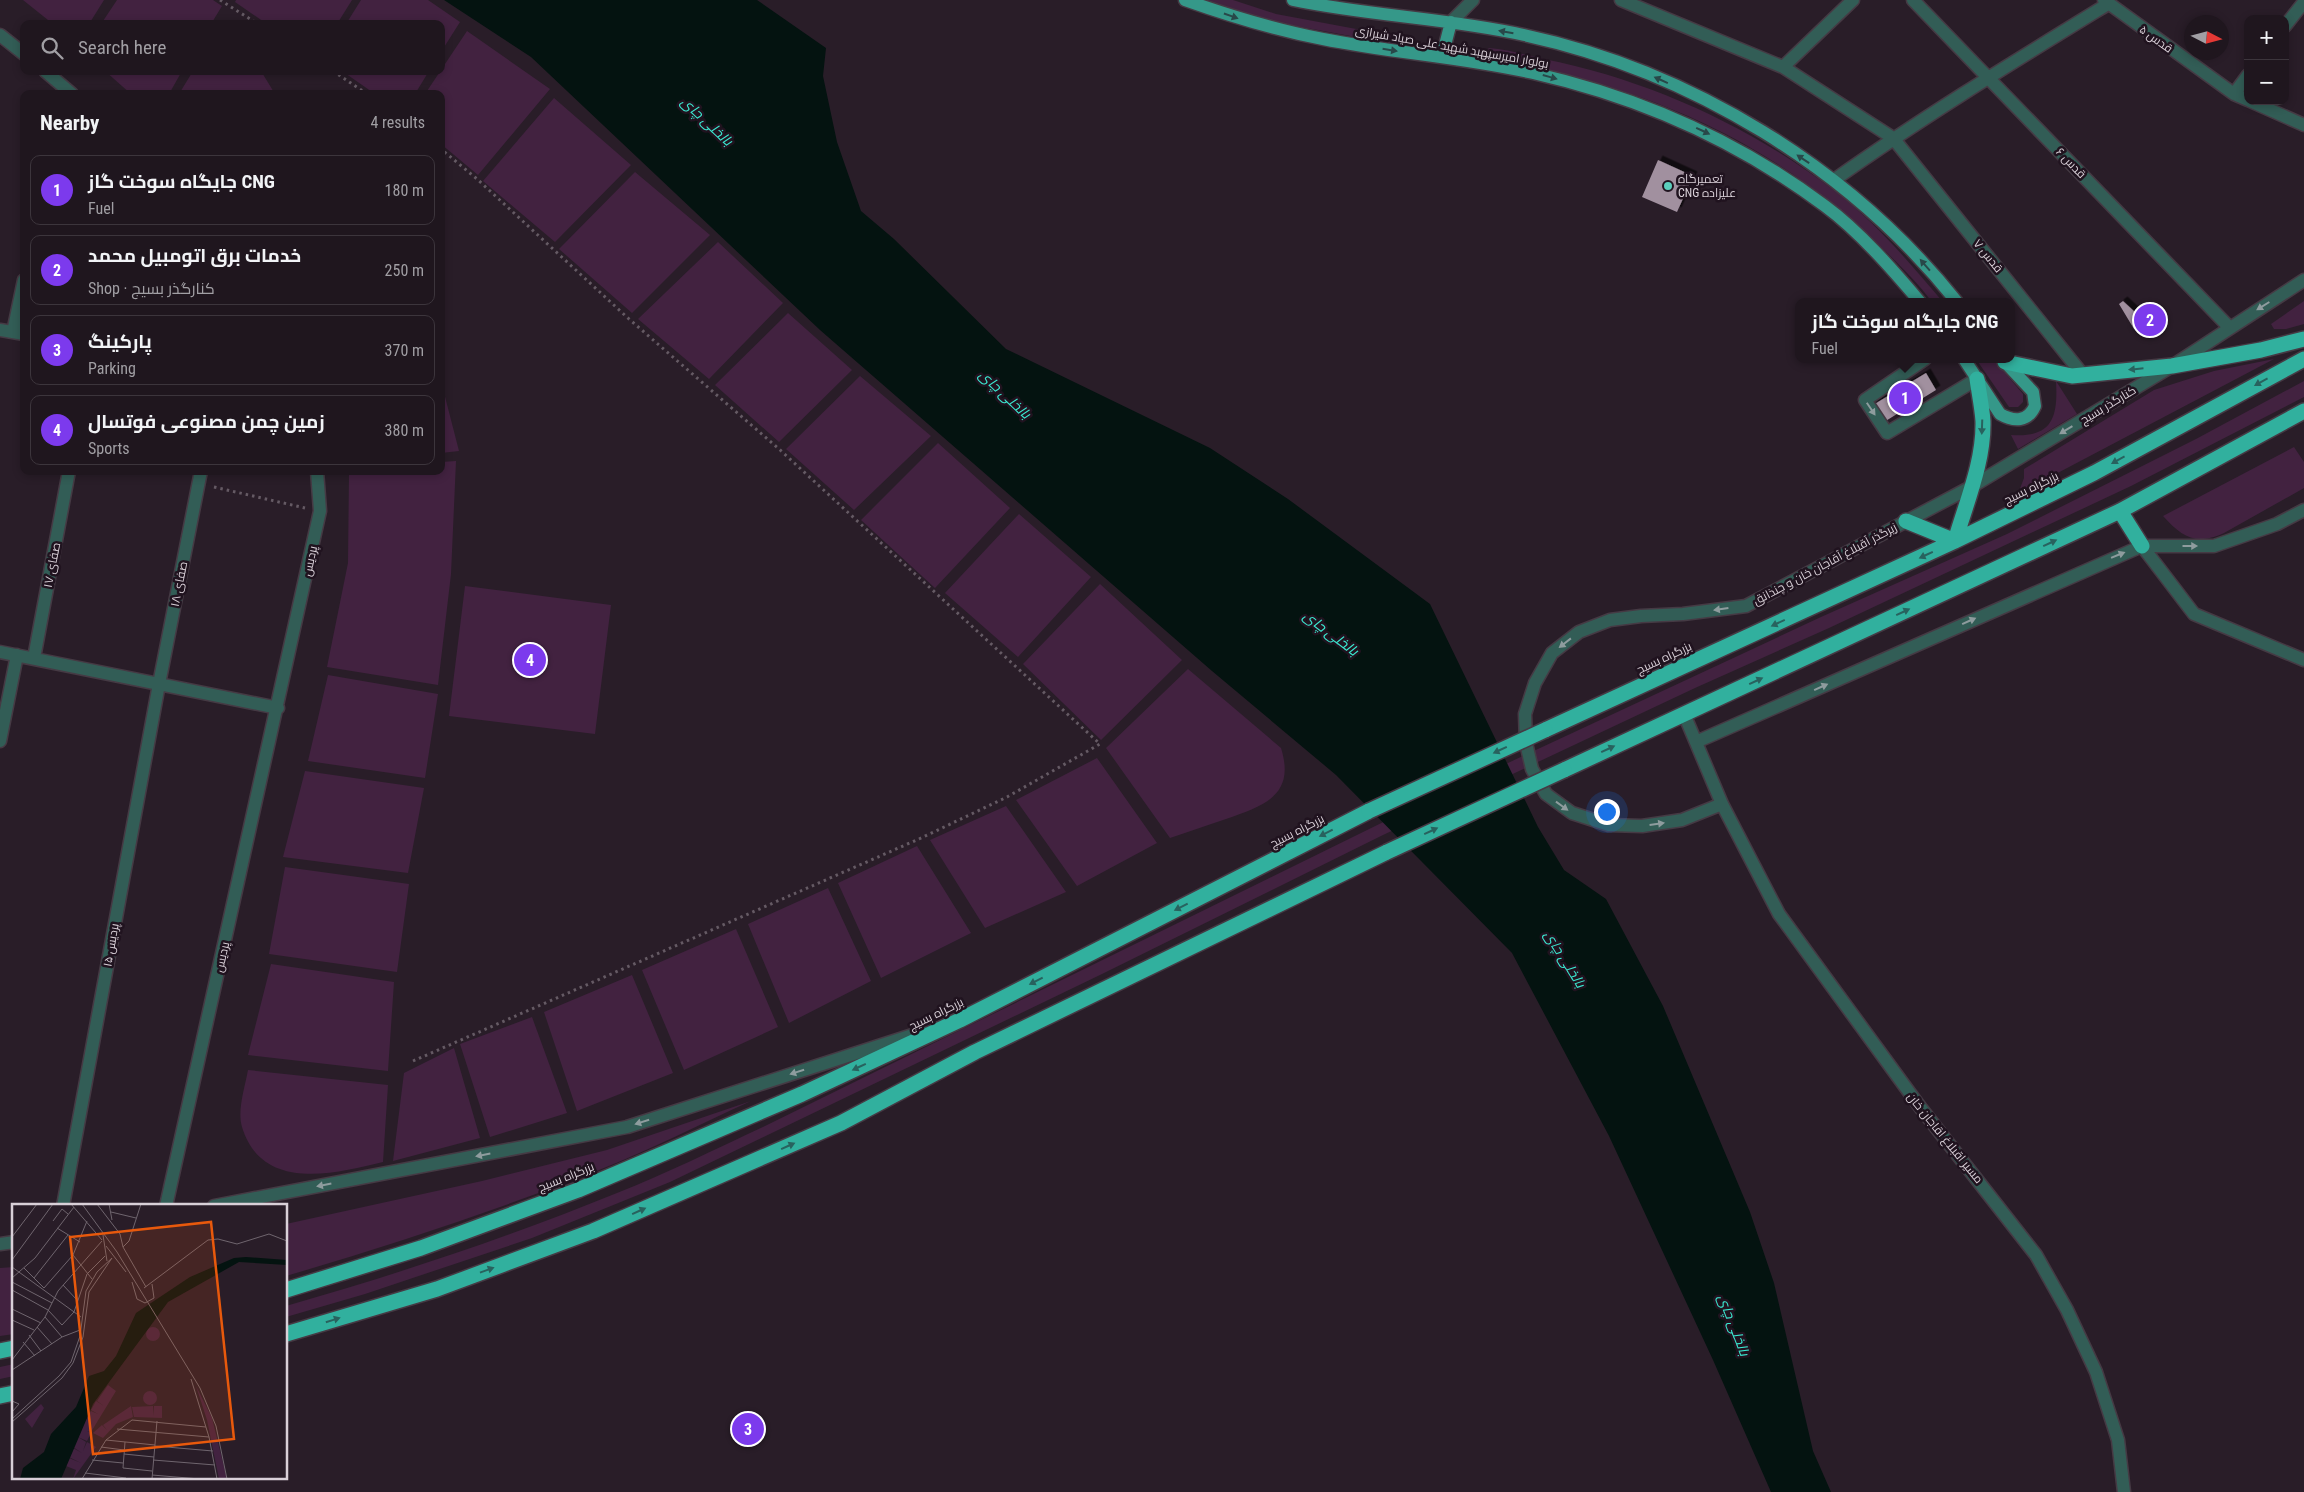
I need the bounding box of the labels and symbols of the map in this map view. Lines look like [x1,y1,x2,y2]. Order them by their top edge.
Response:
one-way arrow [1224,12,1239,20]
north arrow [2184,15,2229,60]
street label: قدس ۵ [2137,22,2175,56]
street label: بولوار امیرسپهبد شهید علی صیاد شیرازی [1354,23,1550,72]
one-way arrow [1498,27,1514,35]
one-way arrow [1382,46,1398,54]
one-way arrow [1542,74,1557,82]
one-way arrow [1654,76,1668,84]
water label: بالخلی چای [677,93,737,151]
one-way arrow [1696,127,1710,135]
street label: قدس ۶ [2053,145,2089,181]
one-way arrow [1796,154,1809,164]
place label: تعمیرگاه CNG علیزاده [1678,172,1736,200]
marker: تعمیرگاه CNG علیزاده [1662,180,1674,192]
street label: قدس ۷ [1970,237,2006,275]
one-way arrow [1920,259,1931,271]
pin: 2 [2134,301,2166,339]
one-way arrow [2256,301,2269,311]
water label: بالخلی چای [975,366,1035,424]
one-way arrow [2127,366,2143,374]
one-way arrow [2254,378,2268,386]
pin: 1 [1889,379,1921,417]
street label: کنارگذر بسیج [2078,383,2139,428]
one-way arrow [1866,403,1876,416]
one-way arrow [1978,420,1986,436]
one-way arrow [2059,425,2072,434]
one-way arrow [2111,456,2126,464]
street label: بزرگراه بسیج [2001,469,2061,508]
street label: زیرگذر آقبلاغ آقاجان خان و چنذانق [1751,520,1900,610]
one-way arrow [2043,539,2057,547]
street label: صفای ۱۷ [41,541,63,589]
one-way arrow [2183,542,2199,550]
street label: پردیس [300,544,322,578]
one-way arrow [1918,551,1933,559]
one-way arrow [2111,551,2125,559]
street label: صفای ۱۸ [168,560,190,608]
one-way arrow [1713,605,1729,613]
water label: بالخلی چای [1299,607,1363,661]
one-way arrow [1896,608,1910,616]
one-way arrow [1962,617,1976,625]
one-way arrow [1771,619,1785,627]
one-way arrow [1559,637,1572,648]
street label: بزرگراه بسیج [1634,639,1694,678]
pin: 4 [514,641,546,679]
one-way arrow [1749,676,1763,684]
one-way arrow [1814,683,1828,691]
one-way arrow [1601,745,1615,753]
one-way arrow [1493,746,1507,754]
your location [1594,799,1620,825]
one-way arrow [1555,800,1568,811]
street label: بزرگراه بسیج [1267,811,1327,852]
one-way arrow [1650,820,1666,828]
one-way arrow [1424,827,1439,836]
one-way arrow [1318,829,1333,837]
one-way arrow [1174,903,1188,911]
street label: پردیس ۱۵ [100,921,124,968]
water label: بالخلی چای [1539,927,1590,993]
street label: پردیس [212,940,234,974]
one-way arrow [1029,977,1043,985]
street label: بزرگراه بسیج [906,995,966,1034]
one-way arrow [852,1063,866,1071]
one-way arrow [789,1069,804,1077]
street label: مسیر اقبلاغ اقاجان خان [1903,1090,1986,1187]
one-way arrow [635,1119,650,1127]
one-way arrow [781,1142,795,1150]
one-way arrow [475,1151,491,1159]
street label: بزرگراه بسیج [536,1159,596,1196]
one-way arrow [316,1181,331,1189]
inset map [12,1204,288,1480]
one-way arrow [632,1207,646,1215]
one-way arrow [480,1266,495,1273]
water label: بالخلی چای [1713,1292,1753,1360]
one-way arrow [326,1316,341,1324]
pin: 3 [732,1410,764,1448]

